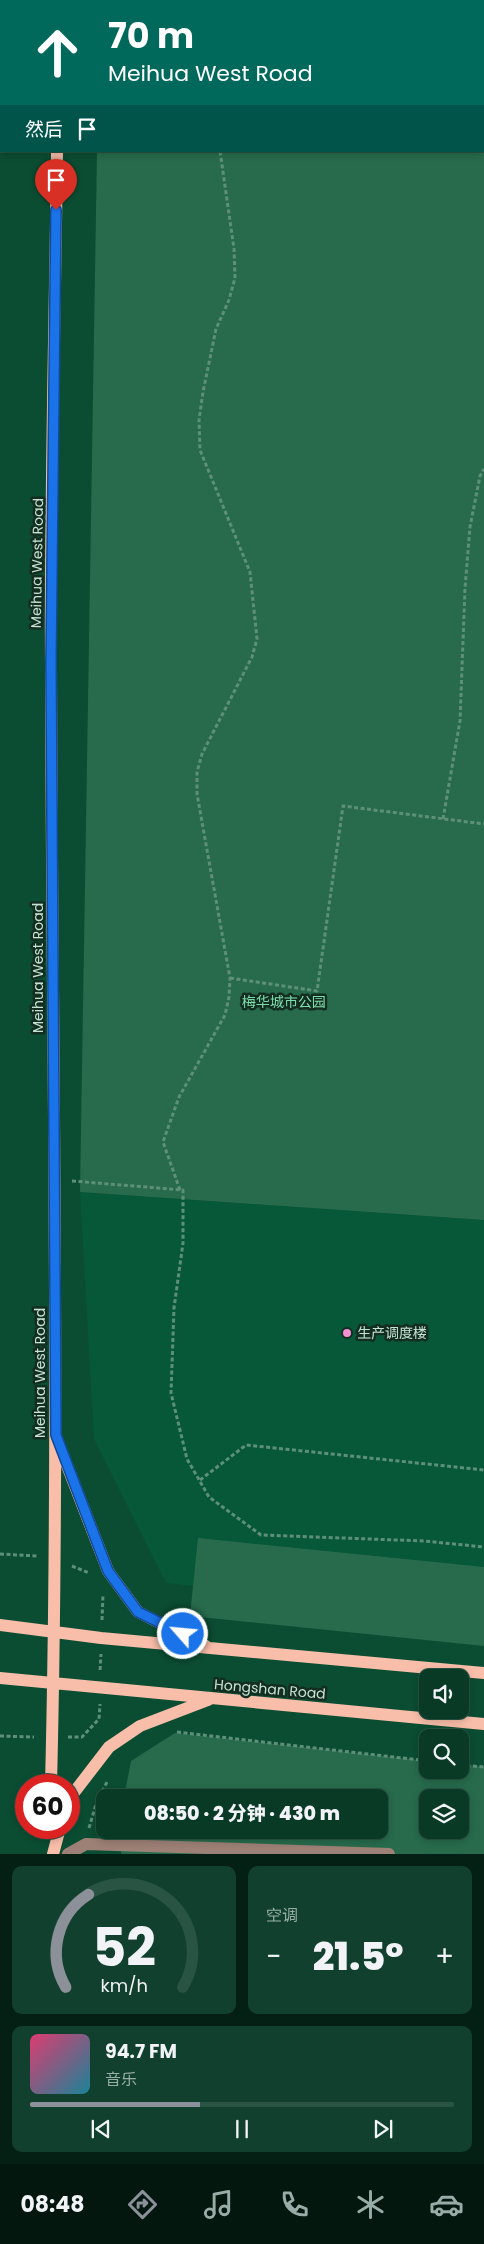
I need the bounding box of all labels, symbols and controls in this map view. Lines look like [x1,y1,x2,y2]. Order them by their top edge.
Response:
text: 70 m [108,11,194,60]
icon: ahead [25,20,90,85]
text: Meihua West Road [108,58,313,89]
icon: arrive [73,115,101,143]
text: 然后 [25,116,63,143]
pin [35,159,77,210]
icon: arrive [42,166,70,194]
street label: Meihua West Road [26,498,48,628]
street label: Meihua West Road [28,903,48,1033]
park label: 梅华城市公园 [242,992,326,1012]
street label: Meihua West Road [30,1308,50,1438]
place label: 生产调度楼 [357,1323,427,1343]
marker: 生产调度楼 [341,1327,353,1339]
position arrow [156,1607,208,1659]
map controls [419,1669,469,1839]
button: sound [419,1669,469,1719]
street label: Hongshan Road [213,1674,327,1704]
button: search [419,1729,469,1779]
speed limit sign: 60 [15,1774,80,1839]
button: layers [419,1789,469,1839]
text: 08:50 · 2 分钟 · 430 m [144,1800,340,1827]
text: 空调 [266,1904,298,1927]
text: 52 [92,1911,156,1984]
text: 21.5° [313,1930,404,1983]
text: − [266,1937,281,1976]
text: + [435,1937,454,1976]
text: km/h [100,1973,148,1998]
text: 94.7 FM [105,2038,177,2065]
text: 音乐 [105,2068,137,2091]
icon: previous [87,2115,115,2143]
icon: pause [228,2115,256,2143]
icon: next [369,2115,397,2143]
icon: directions [125,2187,160,2222]
icon: music [201,2187,236,2222]
icon: phone [277,2187,312,2222]
icon: climate [353,2187,388,2222]
icon: car [429,2187,464,2222]
text: 08:48 [20,2189,84,2220]

